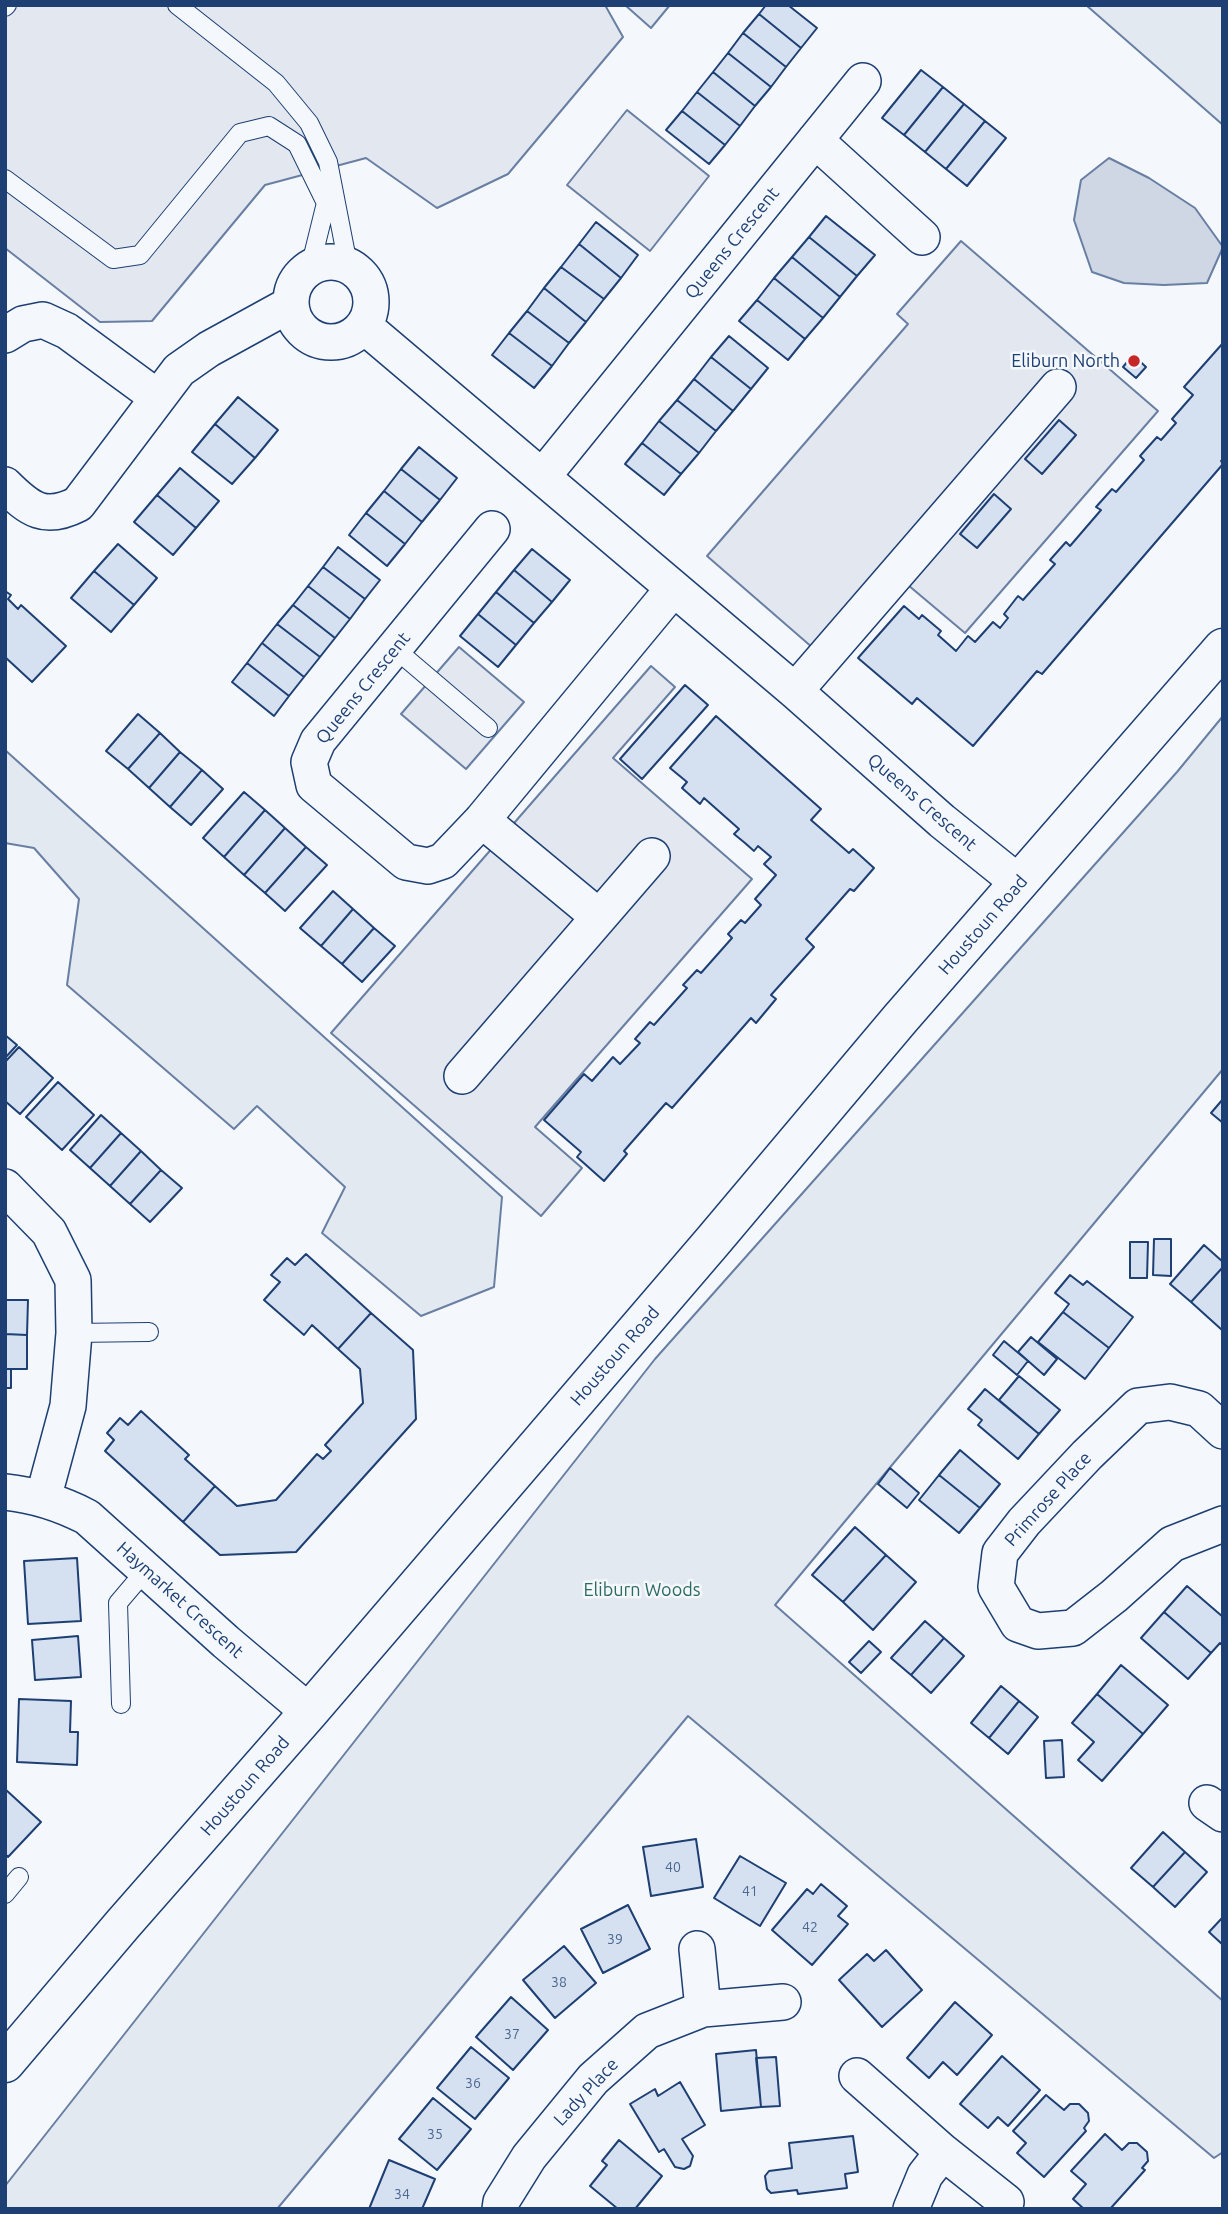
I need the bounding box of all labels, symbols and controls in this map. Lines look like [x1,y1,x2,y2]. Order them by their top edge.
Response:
street label: Queens Crescent [680,183,784,303]
place label: Eliburn North [1011,350,1120,372]
marker: Eliburn North [1126,353,1142,369]
street label: Queens Crescent [311,628,415,748]
street label: Queens Crescent [863,749,981,855]
street label: Houstoun Road [934,871,1032,979]
street label: Houstoun Road [566,1302,664,1410]
street label: Primrose Place [1000,1447,1096,1551]
street label: Haymarket Crescent [112,1537,248,1663]
park label: Eliburn Woods [584,1579,700,1601]
street label: Houstoun Road [196,1732,294,1840]
house number: 40 [665,1859,681,1875]
house number: 41 [742,1883,758,1899]
house number: 42 [802,1919,818,1935]
house number: 39 [607,1931,623,1947]
house number: 38 [551,1974,567,1990]
house number: 37 [504,2026,520,2042]
street label: Lady Place [549,2054,623,2130]
house number: 36 [465,2075,481,2091]
house number: 35 [427,2126,443,2142]
house number: 34 [394,2186,410,2202]

